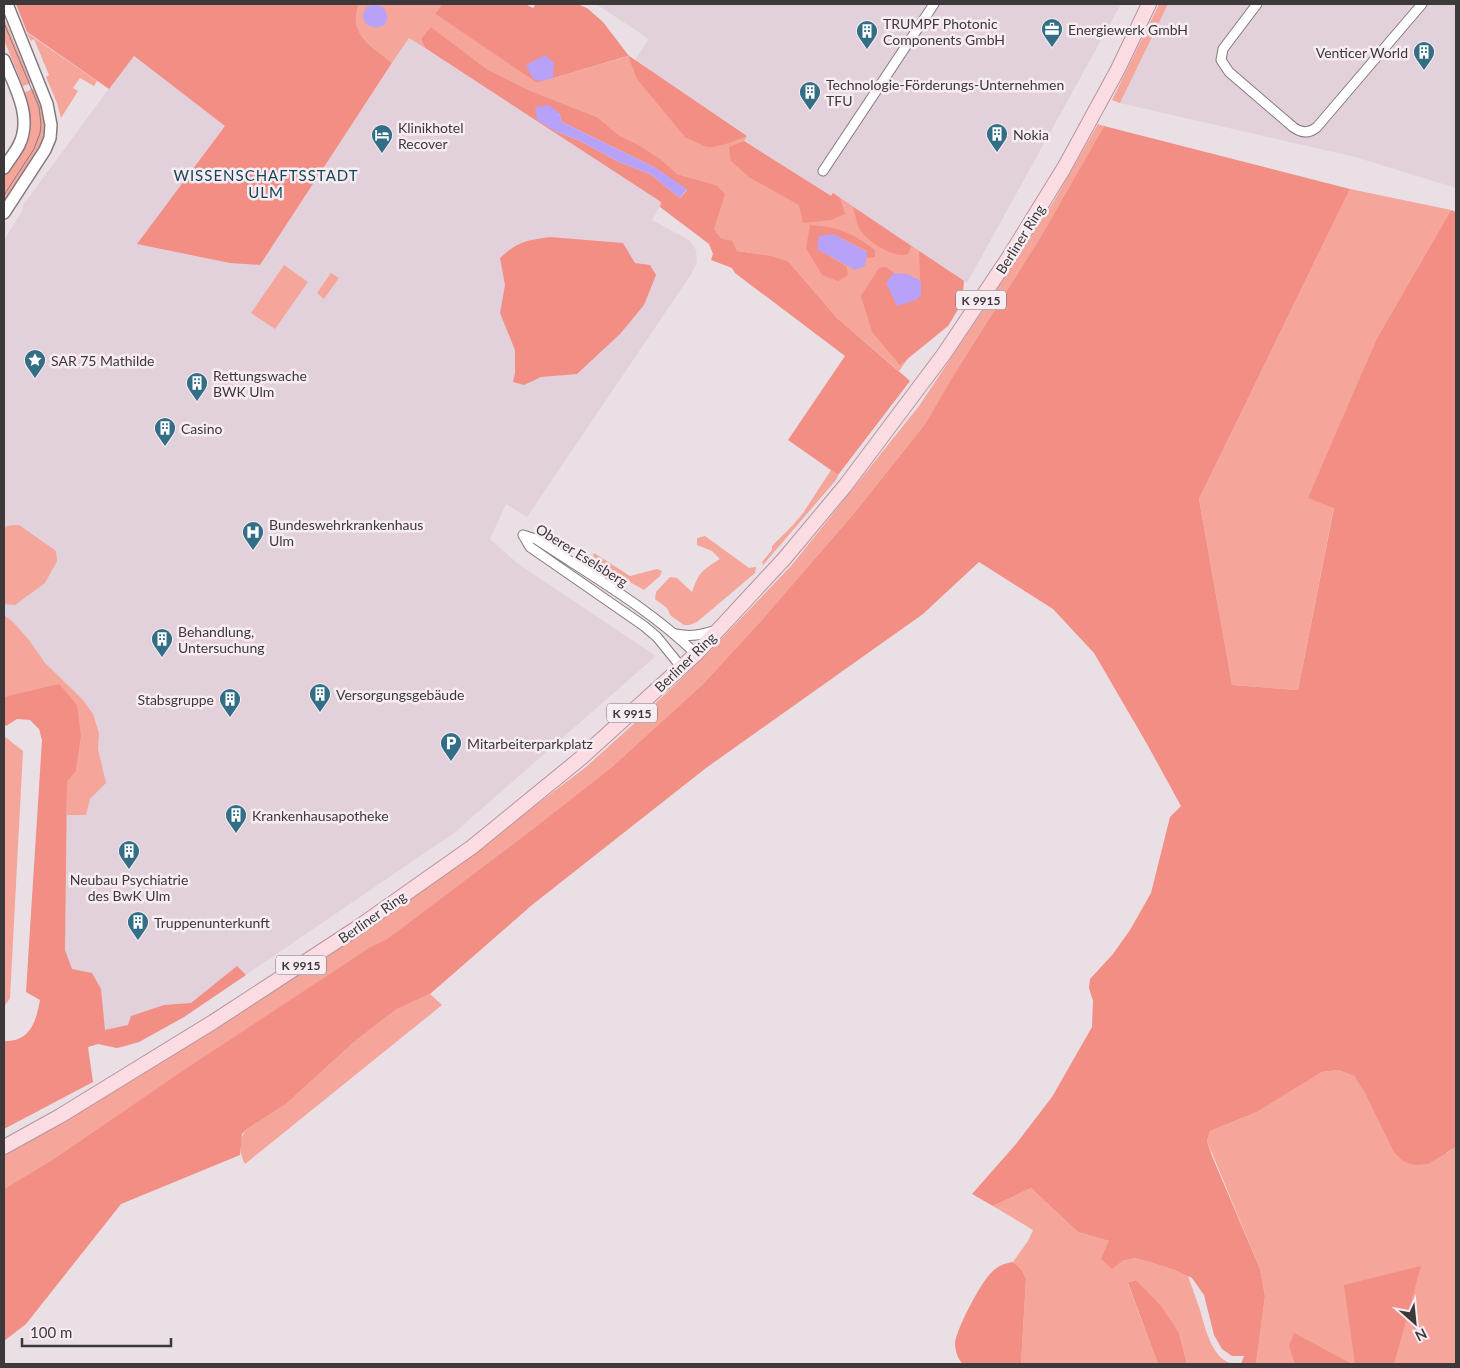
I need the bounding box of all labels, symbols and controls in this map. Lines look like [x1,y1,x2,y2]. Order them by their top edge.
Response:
place label: TRUMPF Photonic Components GmbH [883,15,1005,48]
office icon: Energiewerk GmbH [1040,17,1064,48]
building icon: TRUMPF Photonic Components GmbH [855,19,879,50]
place label: Energiewerk GmbH [1068,21,1188,38]
building icon: Venticer World [1412,40,1436,71]
place label: Venticer World [1316,44,1408,61]
place label: Technologie-Förderungs-Unternehmen TFU [826,76,1064,109]
building icon: Technologie-Förderungs-Unternehmen TFU [798,80,822,111]
place label: Klinikhotel Recover [398,119,464,152]
building icon: Nokia [985,122,1009,153]
hotel icon: Klinikhotel Recover [370,123,394,154]
place label: Nokia [1013,126,1049,143]
district label: WISSENSCHAFTSSTADT ULM [173,166,359,201]
street label: Berliner Ring [992,201,1048,277]
road number: K 9915 [956,290,1006,310]
place icon: SAR 75 Mathilde [23,348,47,379]
place label: SAR 75 Mathilde [51,352,154,369]
place label: Rettungswache BWK Ulm [213,367,307,400]
building icon: Rettungswache BWK Ulm [185,371,209,402]
building icon: Casino [153,416,177,447]
place label: Casino [181,420,223,437]
place label: Bundeswehrkrankenhaus Ulm [269,516,423,549]
hospital icon: Bundeswehrkrankenhaus Ulm [241,520,265,551]
street label: Oberer Eselsberg [533,520,631,590]
place label: Behandlung, Untersuchung [178,623,265,656]
building icon: Behandlung, Untersuchung [150,627,174,658]
street label: Berliner Ring [651,629,719,695]
building icon: Versorgungsgebäude [308,682,332,713]
place label: Versorgungsgebäude [336,686,464,703]
building icon: Stabsgruppe [218,687,242,718]
place label: Stabsgruppe [138,691,214,708]
road number: K 9915 [607,704,657,722]
parking icon: Mitarbeiterparkplatz [439,731,463,762]
place label: Mitarbeiterparkplatz [467,735,593,752]
building icon: Krankenhausapotheke [224,803,248,834]
place label: Krankenhausapotheke [252,807,389,824]
building icon: Neubau Psychiatrie des BwK Ulm [117,839,141,870]
place label: Neubau Psychiatrie des BwK Ulm [70,871,188,904]
street label: Berliner Ring [335,887,409,947]
building icon: Truppenunterkunft [126,910,150,941]
place label: Truppenunterkunft [154,914,270,931]
road number: K 9915 [276,956,326,974]
north arrow [1390,1298,1440,1348]
scale bar [22,1316,171,1348]
text: 100 m [30,1323,72,1341]
text: N [1412,1325,1430,1345]

